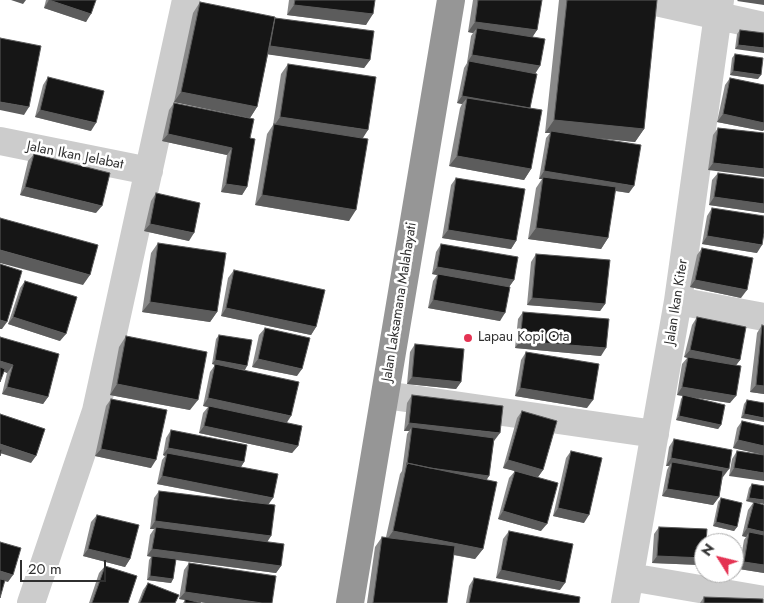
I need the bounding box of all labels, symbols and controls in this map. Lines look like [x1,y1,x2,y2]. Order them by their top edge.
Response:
street label: Jalan Ikan Jelabat [25,138,125,174]
street label: Jalan Laksamana Malahayati [379,221,421,383]
street label: Jalan Ikan Kiter [662,258,692,346]
place label: Lapau Kopi Ota [478,330,569,346]
marker: Lapau Kopi Ota [462,332,474,344]
north arrow [694,533,744,583]
text: N [696,539,719,560]
scale bar [22,550,109,582]
text: 20 m [28,558,62,580]

